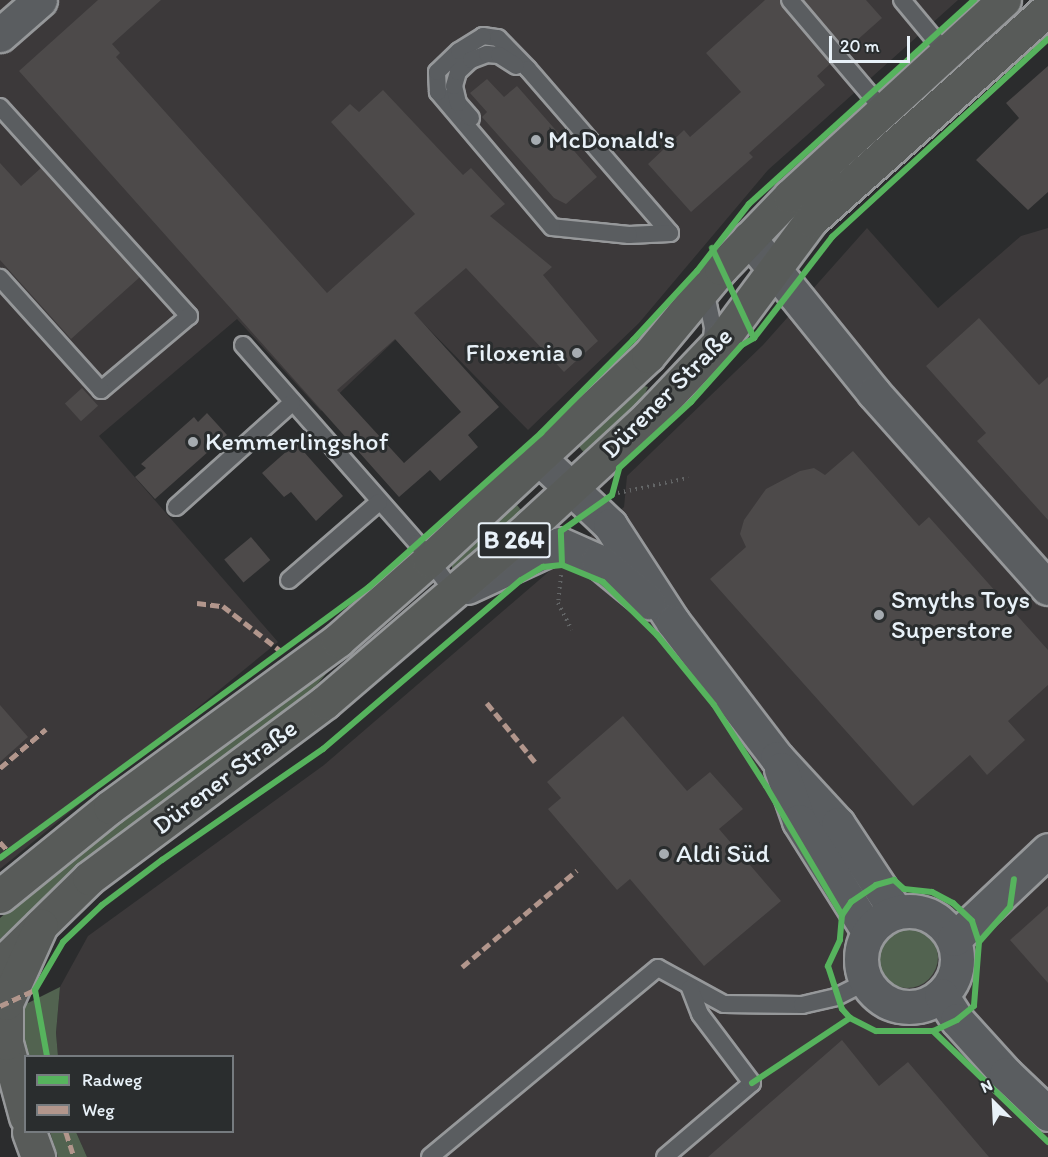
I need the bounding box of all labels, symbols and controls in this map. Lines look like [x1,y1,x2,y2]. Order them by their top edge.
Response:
scale bar [832,24,913,62]
text: 20 m [840,35,880,57]
place label: McDonald's [548,124,675,156]
marker: McDonald's [529,133,543,147]
street label: Dürener Straße [595,321,739,465]
place label: Filoxenia [465,337,565,369]
marker: Filoxenia [570,346,584,360]
place label: Kemmerlingshof [205,426,389,458]
marker: Kemmerlingshof [186,435,200,449]
road number: B 264 [476,519,552,561]
place label: Smyths Toys Superstore [891,584,1030,646]
marker: Smyths Toys Superstore [872,608,886,622]
street label: Dürener Straße [147,713,303,841]
place label: Aldi Süd [676,838,770,870]
marker: Aldi Süd [657,847,671,861]
legend [24,1055,234,1133]
text: Radweg [82,1069,142,1091]
north arrow [964,1073,1024,1133]
text: N [978,1075,995,1097]
text: Weg [82,1099,115,1121]

